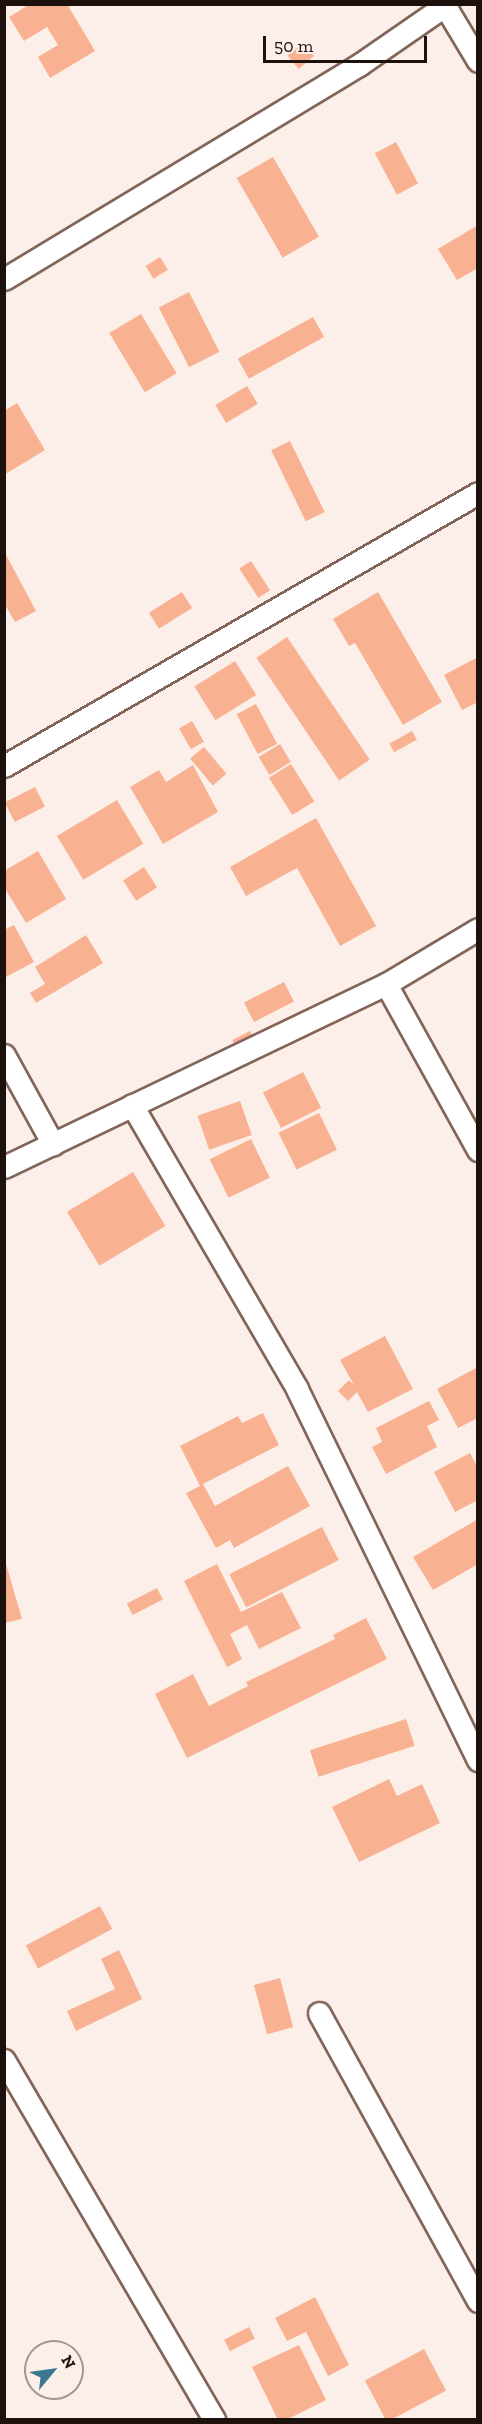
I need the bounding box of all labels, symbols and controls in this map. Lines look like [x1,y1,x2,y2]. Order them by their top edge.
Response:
scale bar [266,24,430,62]
text: 50 m [274,35,313,57]
north arrow [24,2340,84,2400]
text: N [57,2352,80,2372]

